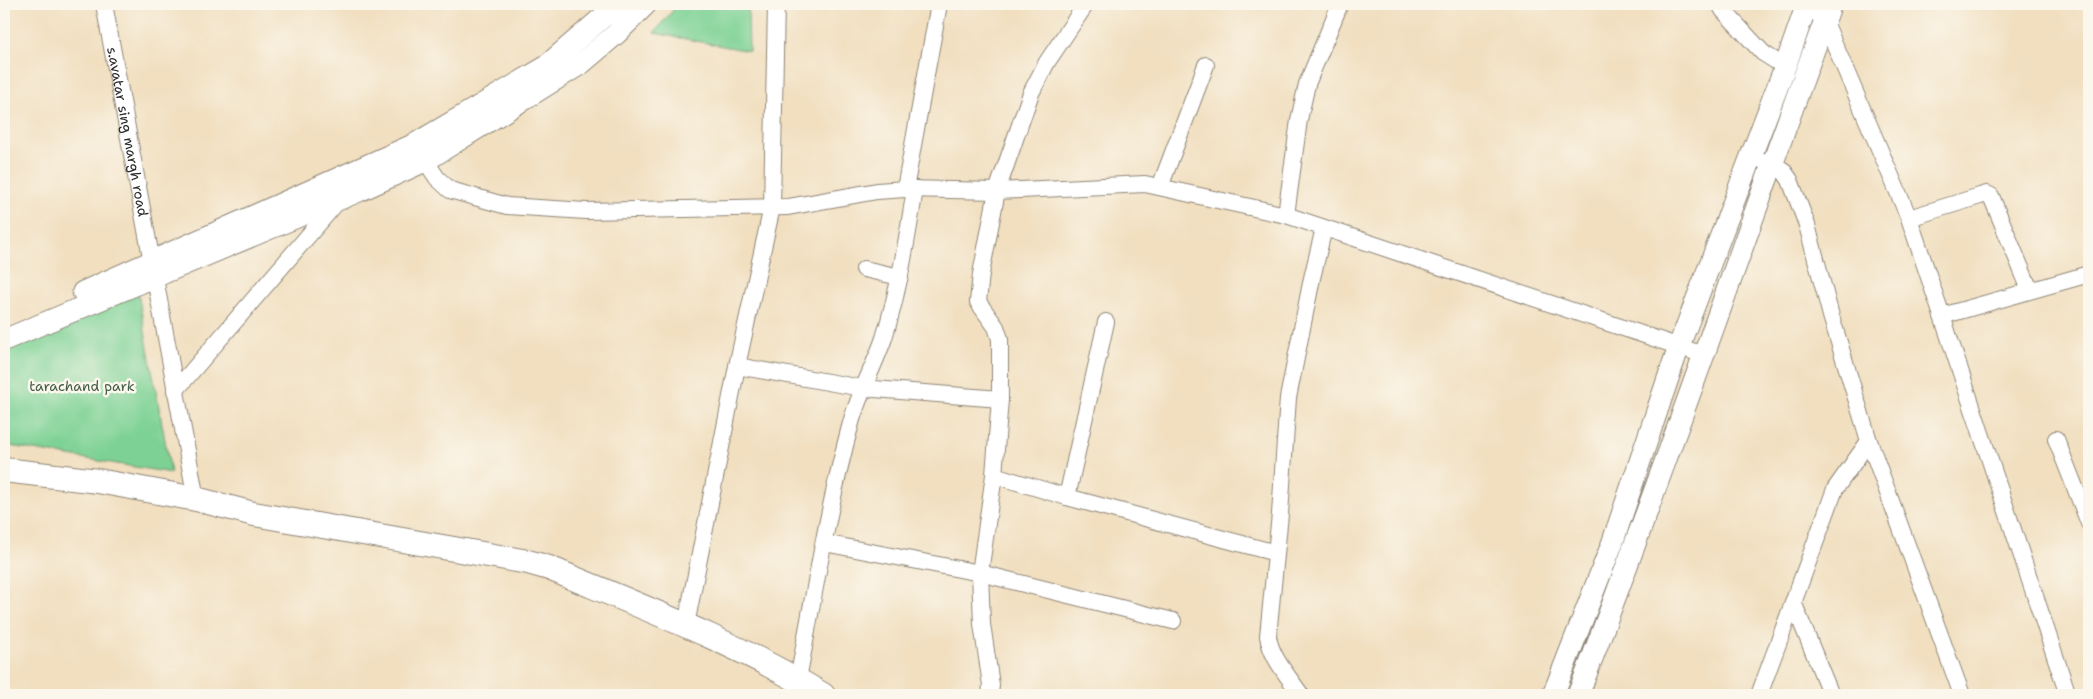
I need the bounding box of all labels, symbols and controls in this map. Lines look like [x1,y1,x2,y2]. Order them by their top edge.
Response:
street label: s.avatar sing margh road [103,46,152,218]
park label: tarachand park [29,377,135,395]

